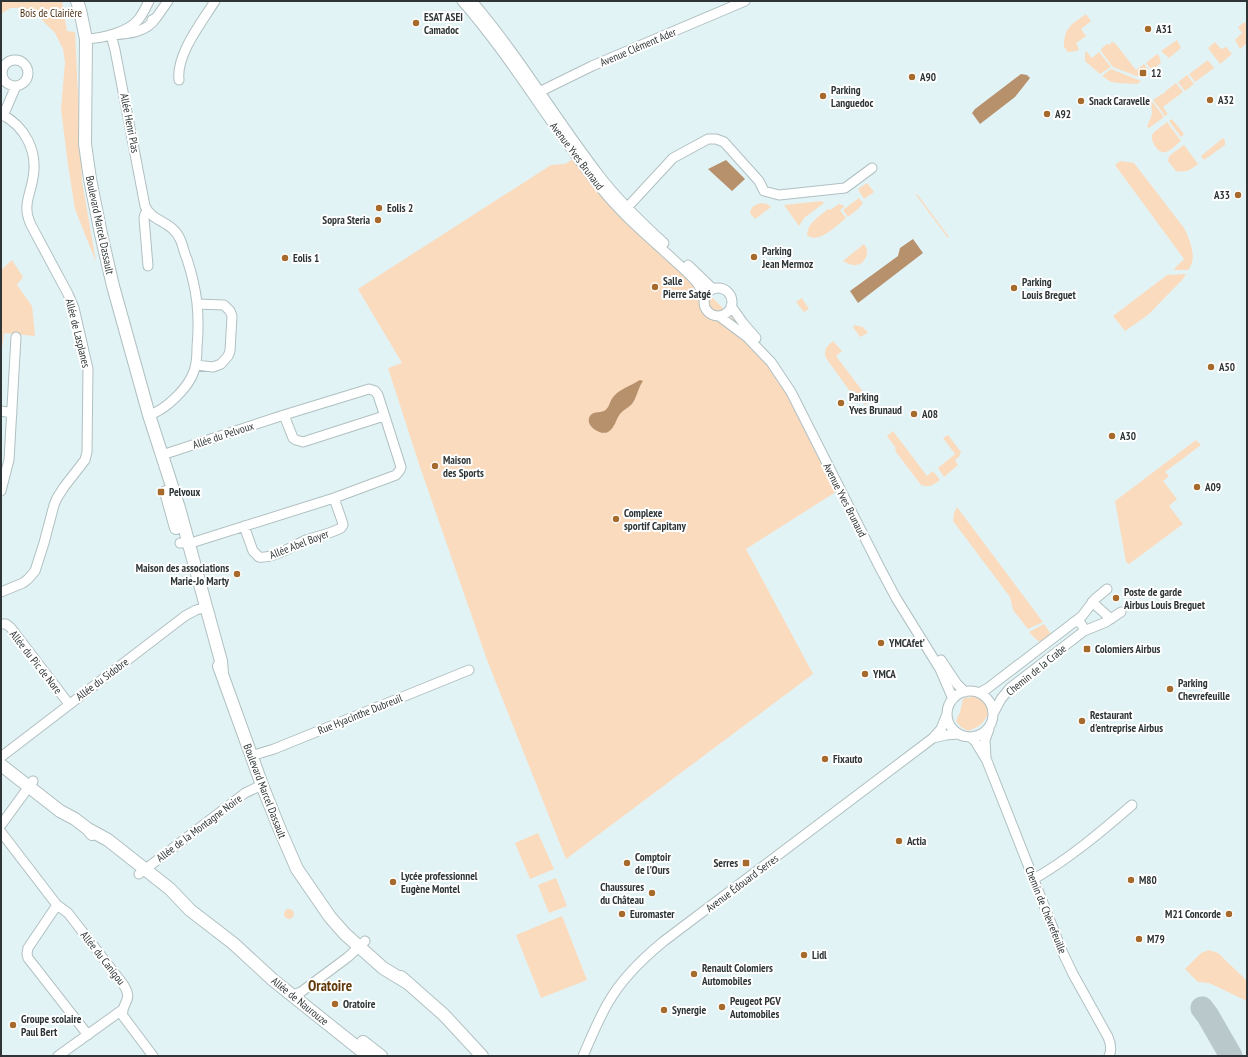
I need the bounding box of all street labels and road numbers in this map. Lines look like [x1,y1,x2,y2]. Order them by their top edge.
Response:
street label: Avenue Clément Ader [598,25,678,69]
street label: Allée Henri Plas [117,92,143,154]
street label: Avenue Yves Brunaud [547,119,607,193]
street label: Boulevard Marcel Dassault [83,174,117,276]
street label: Allée de Lasplanes [63,297,93,369]
street label: Allée du Pelvoux [191,418,256,451]
street label: Avenue Yves Brunaud [820,461,870,539]
street label: Allée Abel Boyer [267,526,331,562]
street label: Allée du Pic de Nore [7,627,65,697]
street label: Chemin de la Crabe [1003,641,1069,699]
street label: Allée du Sidobre [73,654,132,703]
street label: Rue Hyacinthe Dubreuil [316,691,405,737]
street label: Boulevard Marcel Dassault [240,742,290,840]
street label: Allée de la Montagne Noire [153,791,245,865]
street label: Avenue Édouard Serres [703,851,781,915]
street label: Chemin de Chèvrefeuille [1022,864,1070,956]
street label: Allée du Canigou [78,928,128,988]
street label: Allée de Naurouze [269,974,332,1029]

